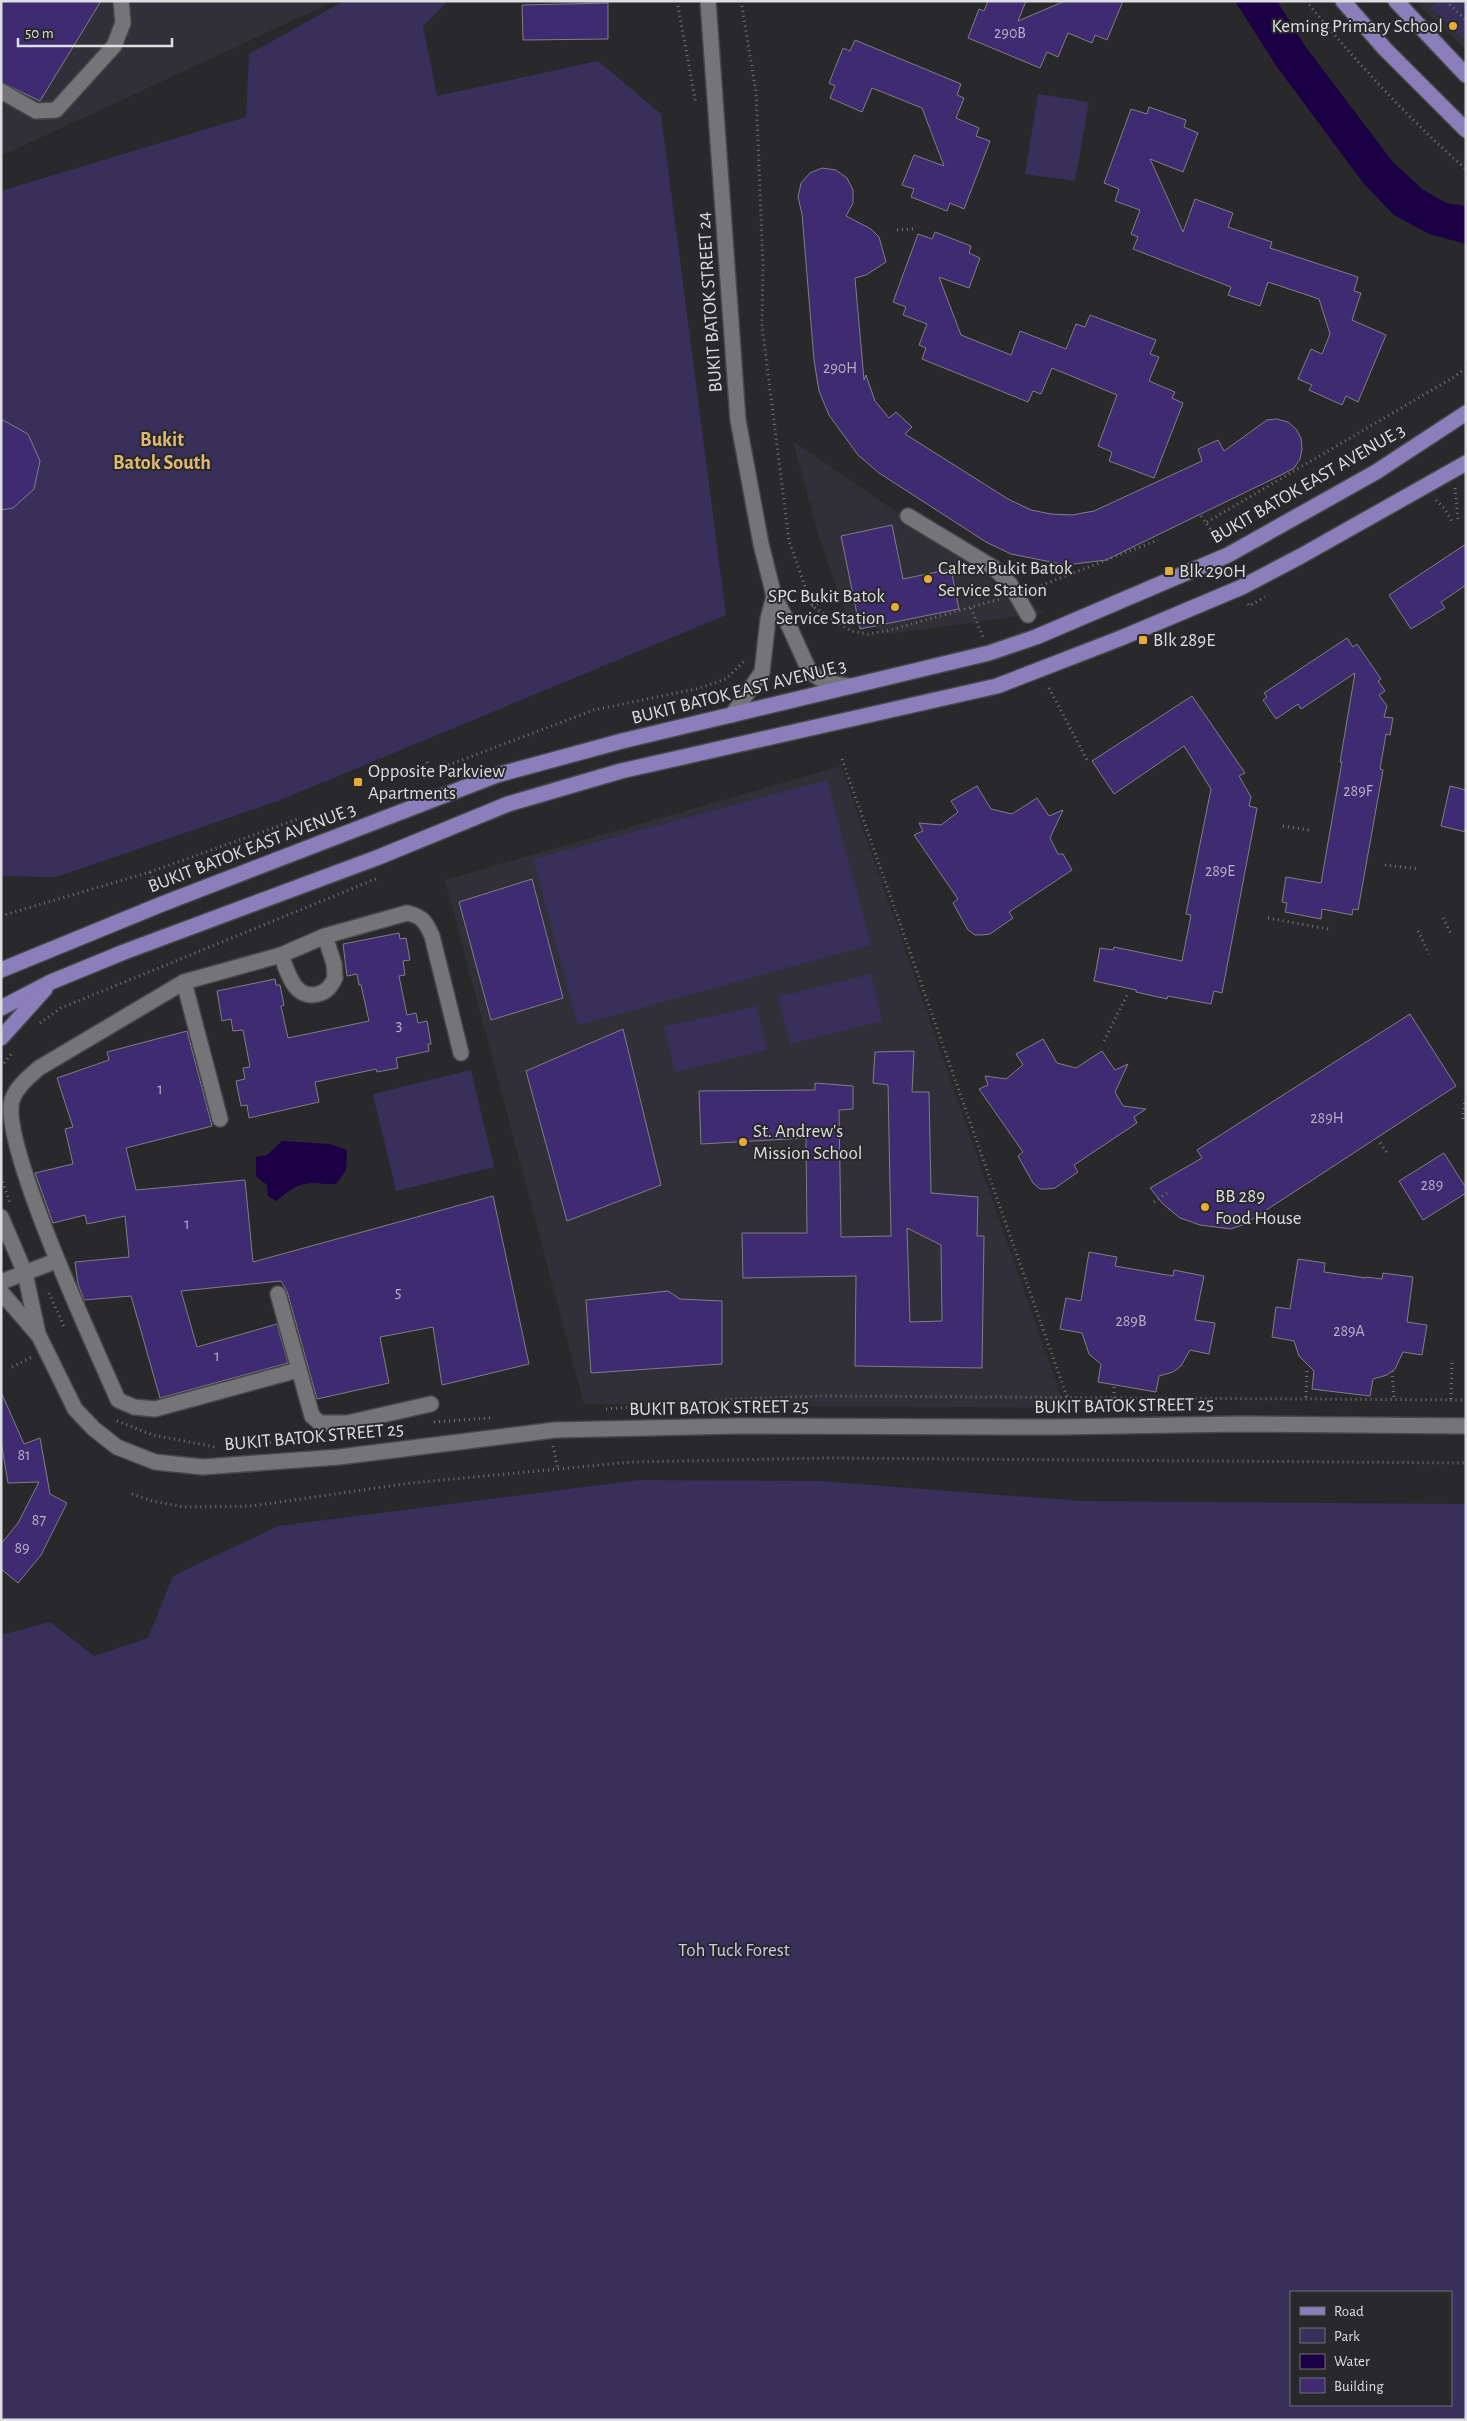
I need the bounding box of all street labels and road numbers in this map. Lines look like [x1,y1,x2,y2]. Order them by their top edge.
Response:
street label: BUKIT BATOK STREET 24 [694,211,726,393]
street label: BUKIT BATOK EAST AVENUE 3 [1208,421,1408,547]
street label: BUKIT BATOK EAST AVENUE 3 [630,656,848,728]
street label: BUKIT BATOK EAST AVENUE 3 [146,800,358,896]
street label: BUKIT BATOK STREET 25 [1034,1395,1214,1417]
street label: BUKIT BATOK STREET 25 [629,1397,809,1419]
street label: BUKIT BATOK STREET 25 [224,1420,404,1454]

